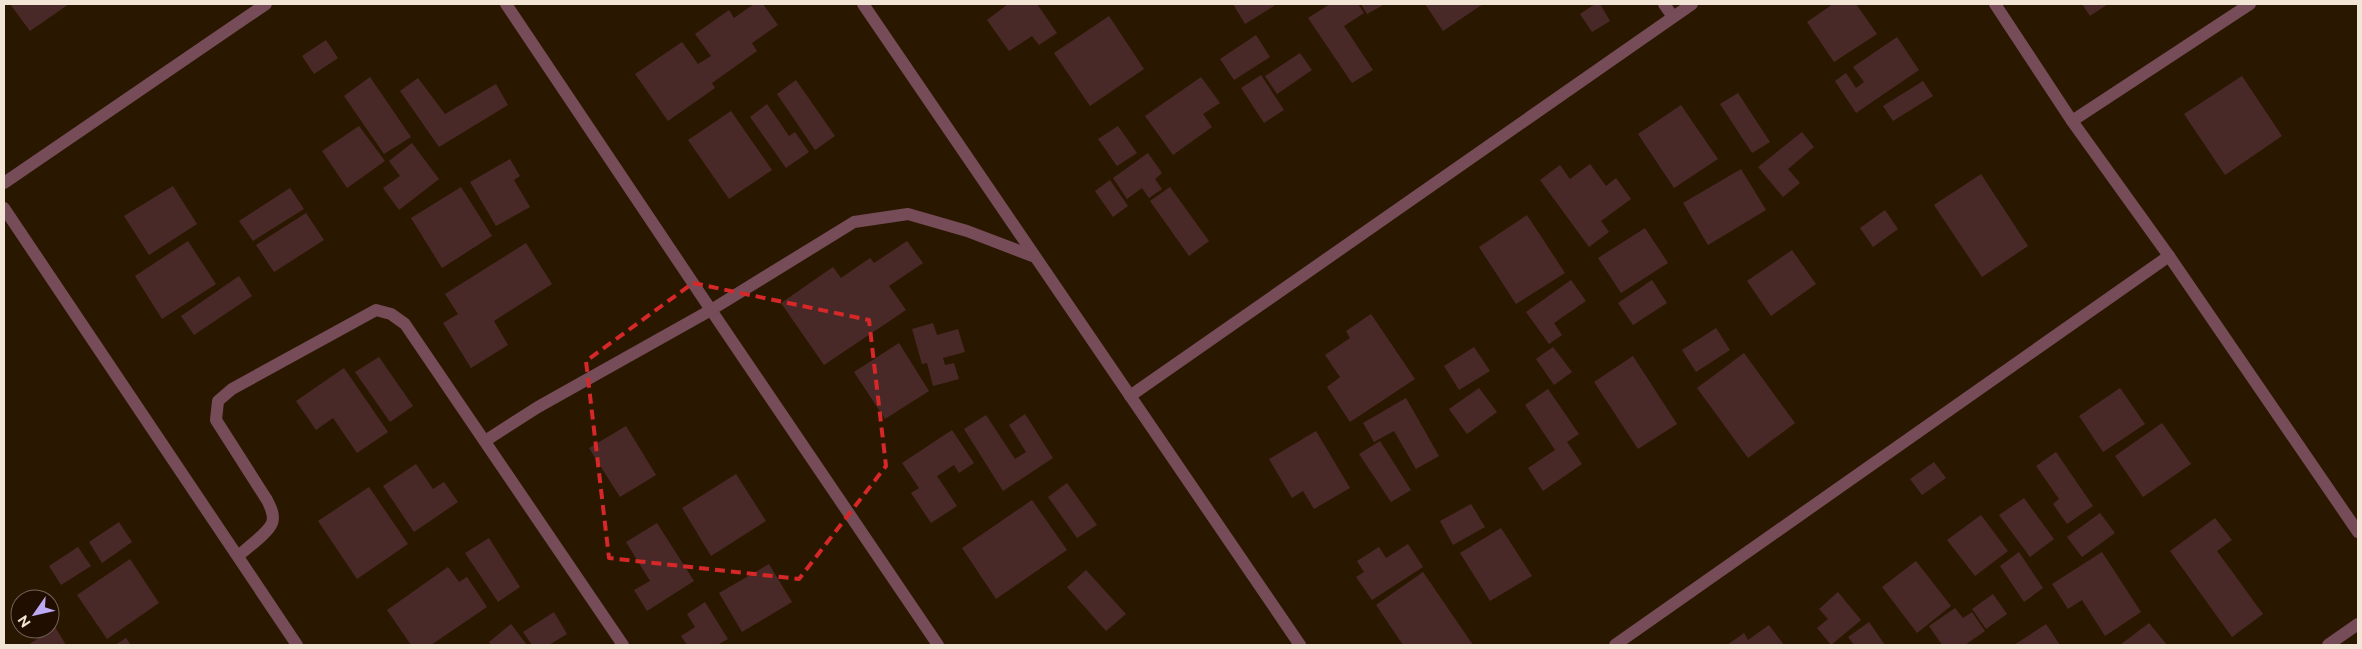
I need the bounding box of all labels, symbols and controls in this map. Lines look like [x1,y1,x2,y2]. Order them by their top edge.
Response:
north arrow [10,589,60,639]
text: N [15,612,34,630]

